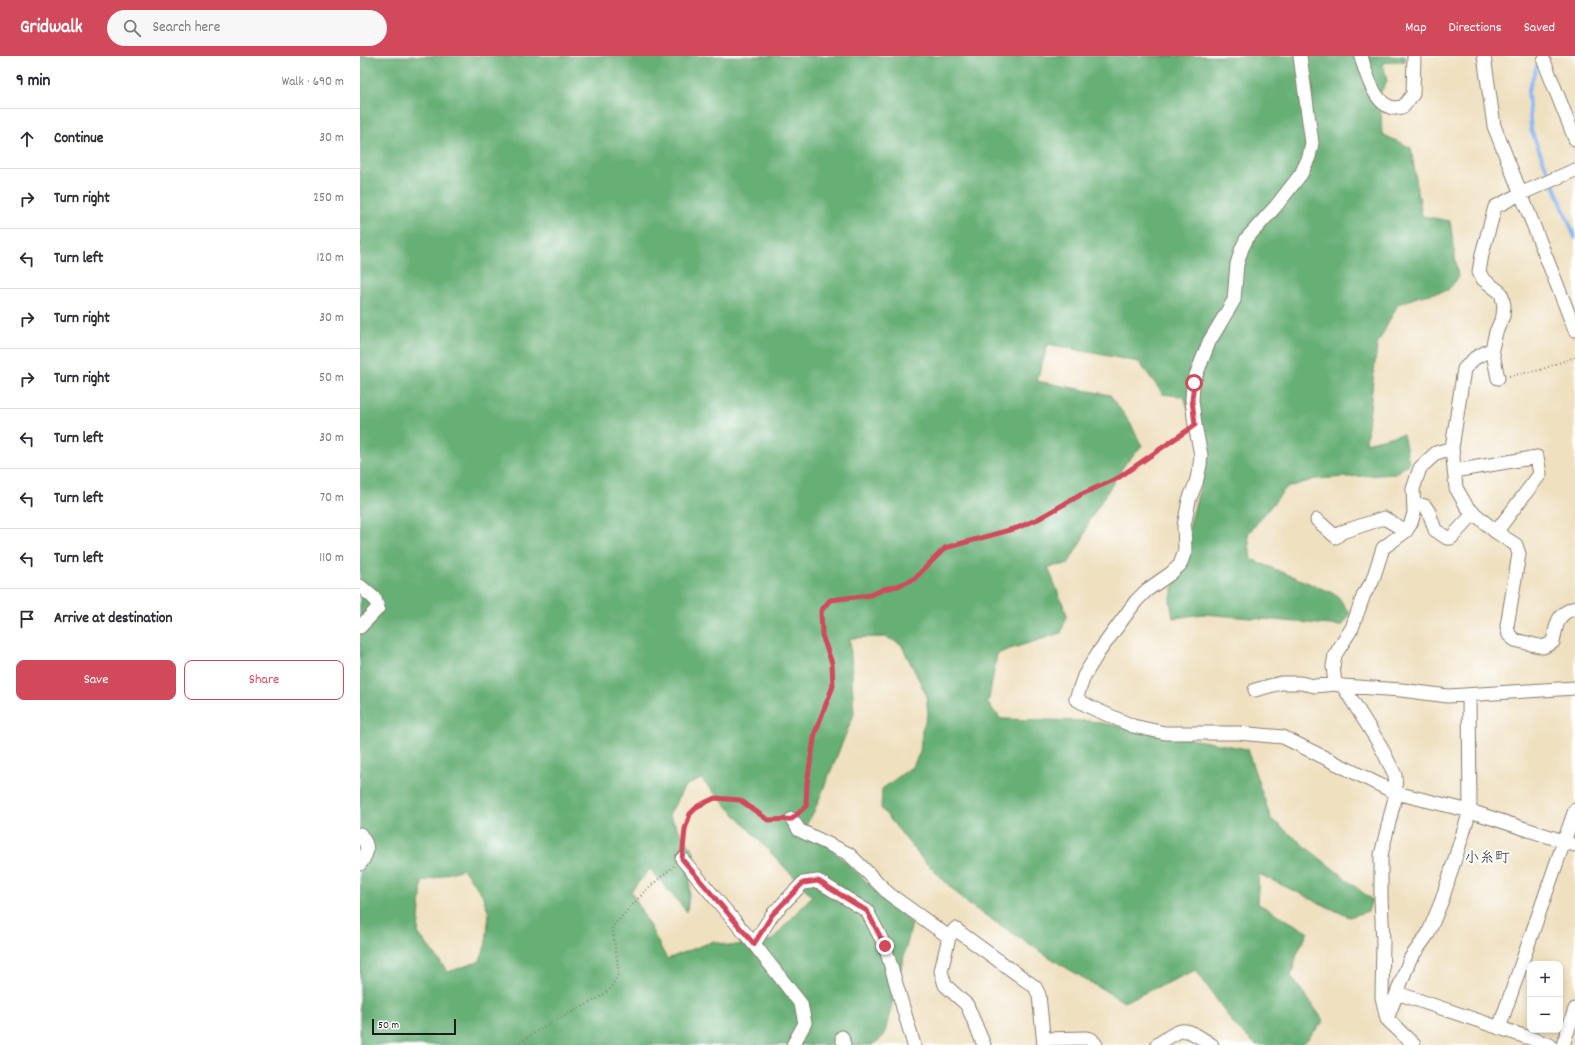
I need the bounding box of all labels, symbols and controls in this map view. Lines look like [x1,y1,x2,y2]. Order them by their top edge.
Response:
search box [107,10,387,46]
text: Gridwalk [20,15,83,42]
icon: search [121,17,143,39]
text: Search here [153,17,220,39]
text: Map [1405,18,1427,38]
text: Directions [1449,18,1502,38]
text: Saved [1524,18,1555,38]
text: 9 min [16,70,50,94]
text: Walk · 690 m [282,73,344,92]
icon: ahead [16,128,38,150]
text: Continue [54,128,103,150]
text: 30 m [319,129,344,148]
icon: right [16,188,38,210]
text: Turn right [54,188,110,210]
text: 250 m [313,189,344,208]
icon: left [16,248,38,270]
text: Turn left [54,248,103,270]
text: 120 m [316,249,344,268]
icon: right [16,308,38,330]
text: Turn right [54,308,110,330]
text: 30 m [319,309,344,328]
icon: right [16,368,38,390]
text: Turn right [54,368,110,390]
text: 50 m [319,369,344,388]
route start [1185,374,1203,392]
icon: left [16,428,38,450]
text: Turn left [54,428,103,450]
text: 30 m [319,429,344,448]
icon: left [16,488,38,510]
text: Turn left [54,488,103,510]
text: 70 m [320,489,344,508]
icon: left [16,548,38,570]
text: Turn left [54,548,103,570]
text: 110 m [319,549,344,568]
icon: arrive [16,608,38,630]
text: Arrive at destination [54,608,172,630]
button: Save [16,660,176,700]
button: Share [184,660,344,700]
district label: 小糸町 [1464,848,1510,870]
route end [876,937,894,955]
map controls [1527,961,1563,1033]
button: + [1527,961,1563,997]
button: − [1527,997,1563,1033]
scale bar [372,1017,456,1036]
text: 50 m [378,1018,399,1034]

